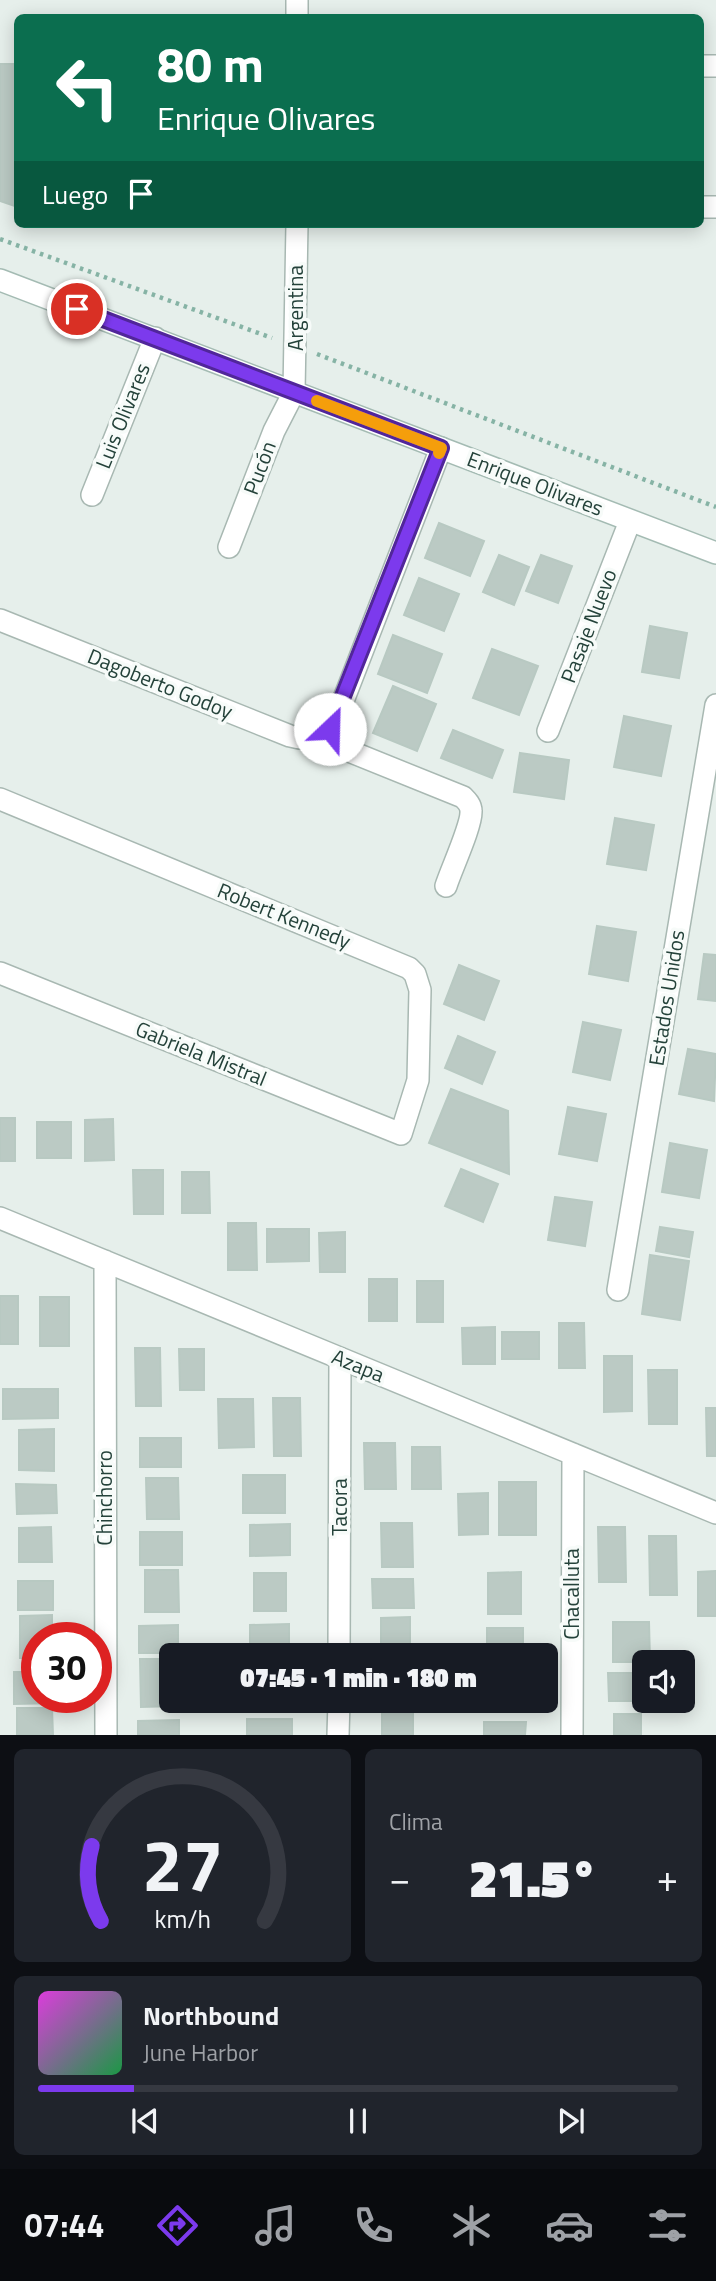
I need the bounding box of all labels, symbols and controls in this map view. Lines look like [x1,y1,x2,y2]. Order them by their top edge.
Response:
text: 80 m [157,26,264,101]
icon: left [42,42,133,133]
text: Enrique Olivares [157,94,375,142]
text: Luego [42,175,108,214]
icon: arrive [122,175,160,213]
street label: Argentina [279,265,311,351]
pin [47,279,107,339]
icon: arrive [58,290,96,328]
street label: Luis Olivares [86,358,158,473]
street label: Pucón [234,436,284,499]
street label: Enrique Olivares [463,442,608,524]
street label: Pasaje Nuevo [552,564,624,687]
street label: Dagoberto Godoy [83,639,238,727]
position arrow [293,692,367,766]
street label: Robert Kennedy [213,874,356,956]
street label: Estados Unidos [639,928,693,1068]
street label: Gabriela Mistral [131,1012,272,1094]
street label: Azapa [327,1340,390,1390]
street label: Chinchorro [88,1450,120,1546]
street label: Tacora [323,1478,355,1536]
street label: Chacalluta [555,1548,587,1640]
speed limit sign: 30 [21,1622,112,1713]
map controls [632,1650,695,1713]
button: sound [632,1650,695,1713]
text: 07:45 · 1 min · 180 m [240,1658,477,1697]
text: Clima [389,1804,443,1839]
text: 27 [142,1810,223,1920]
text: 21.5° [469,1838,598,1917]
text: − [389,1849,410,1907]
text: + [657,1849,678,1907]
text: km/h [154,1900,211,1938]
text: Northbound [143,1996,279,2035]
text: June Harbor [143,2035,258,2070]
icon: previous [126,2102,164,2140]
icon: pause [339,2102,377,2140]
icon: next [552,2102,590,2140]
text: 07:44 [24,2201,104,2249]
icon: directions [153,2201,202,2250]
icon: music [251,2201,300,2250]
icon: phone [349,2201,398,2250]
icon: climate [447,2201,496,2250]
icon: car [545,2201,594,2250]
icon: filters [643,2201,692,2250]

